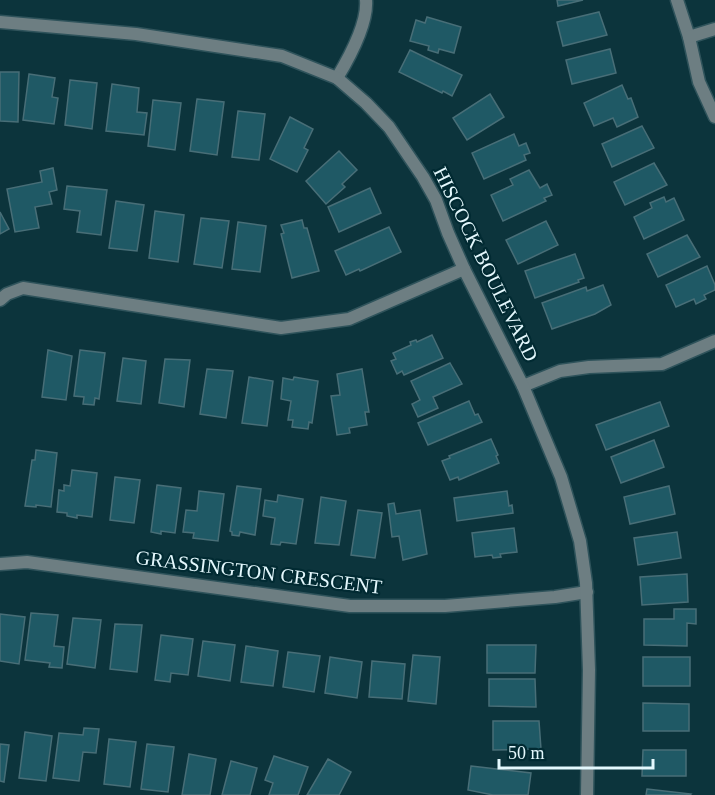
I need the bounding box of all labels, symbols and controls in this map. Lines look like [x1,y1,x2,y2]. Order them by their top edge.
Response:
street label: HISCOCK BOULEVARD [429,163,543,365]
street label: GRASSINGTON CRESCENT [135,546,383,598]
scale bar [499,732,654,770]
text: 50 m [508,743,545,763]

